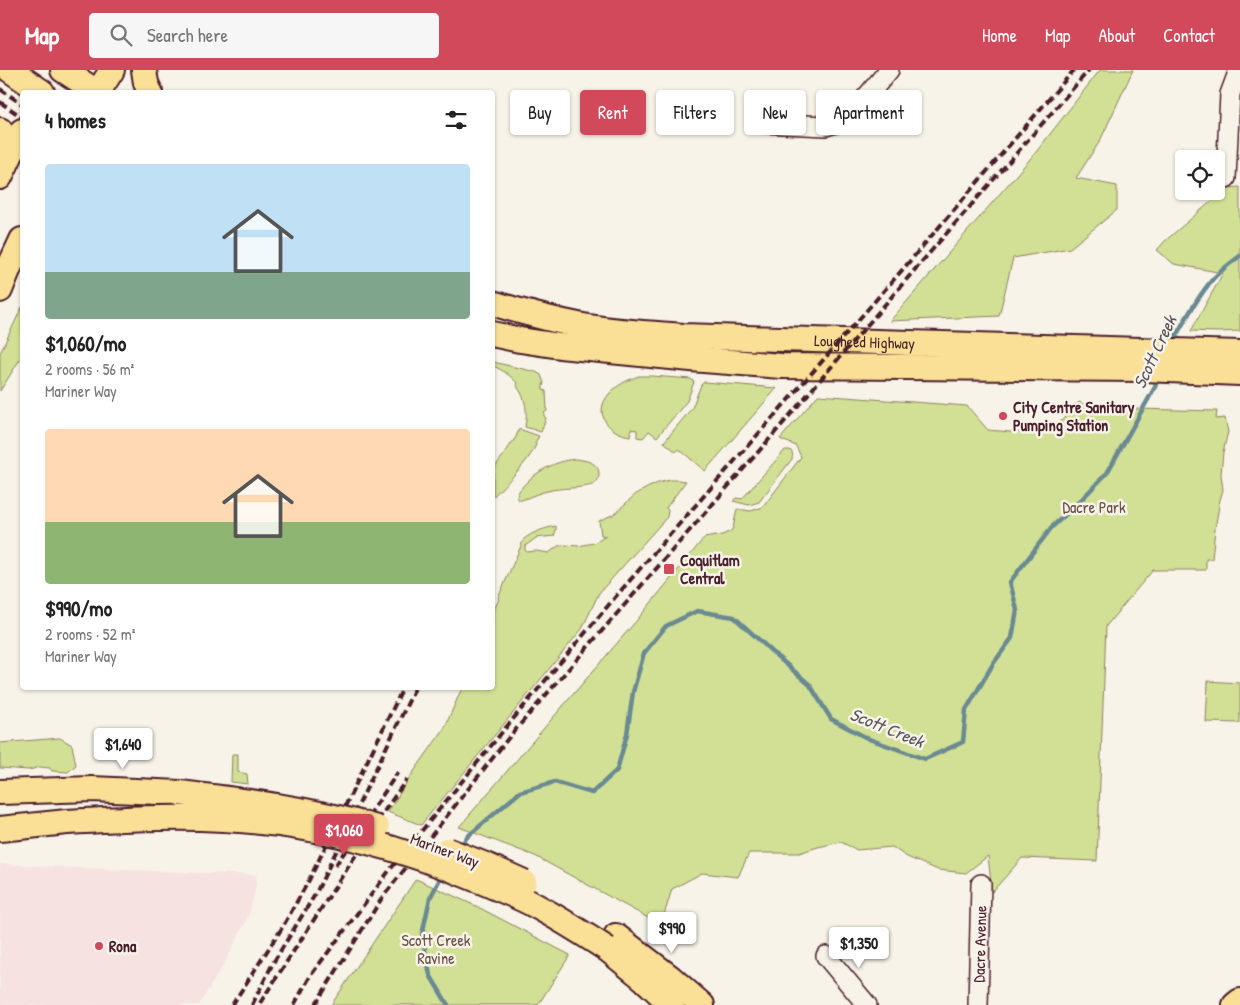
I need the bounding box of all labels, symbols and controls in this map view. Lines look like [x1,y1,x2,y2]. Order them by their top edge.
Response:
search box [89,13,439,58]
text: Map [25,19,59,51]
icon: search [107,21,135,49]
text: Search here [147,22,228,48]
text: Home [982,23,1017,48]
text: Map [1045,23,1070,48]
text: About [1098,23,1135,48]
text: Contact [1163,23,1215,48]
chip: Buy [510,90,570,135]
chip: Rent [580,90,646,135]
chip: Filters [656,90,734,135]
chip: New [744,90,806,135]
chip: Apartment [816,90,922,135]
text: 4 homes [45,106,106,135]
icon: filters [442,106,470,134]
map controls [1175,150,1225,200]
button: locate [1175,150,1225,200]
icon: home [213,196,303,286]
water label: Scott Creek [1127,310,1183,392]
text: $1,060/mo [45,329,126,358]
street label: Lougheed Highway [814,329,915,354]
text: 2 rooms · 56 m² [45,358,134,380]
text: Mariner Way [45,380,117,402]
place label: City Centre Sanitary Pumping Station [1013,396,1135,437]
marker: City Centre Sanitary Pumping Station [997,410,1009,422]
icon: home [213,461,303,551]
park label: Dacre Park [1062,496,1126,518]
place label: Coquitlam Central [680,549,740,589]
marker: Coquitlam Central [662,562,676,576]
text: $990/mo [45,594,112,623]
text: 2 rooms · 52 m² [45,623,135,645]
text: Mariner Way [45,645,117,667]
water label: Scott Creek [847,701,929,754]
pin: $1,640 [82,728,164,770]
text: $1,640 [105,733,141,755]
pin: $1,060 [303,814,385,856]
text: $1,060 [325,819,363,841]
street label: Mariner Way [407,827,483,873]
street label: Dacre Avenue [968,905,991,983]
pin: $990 [642,912,702,954]
text: $990 [658,917,686,939]
pin: $1,350 [818,926,900,969]
park label: Scott Creek Ravine [402,929,471,969]
text: $1,350 [840,932,878,954]
place label: Rona [109,935,137,957]
marker: Rona [93,940,105,952]

